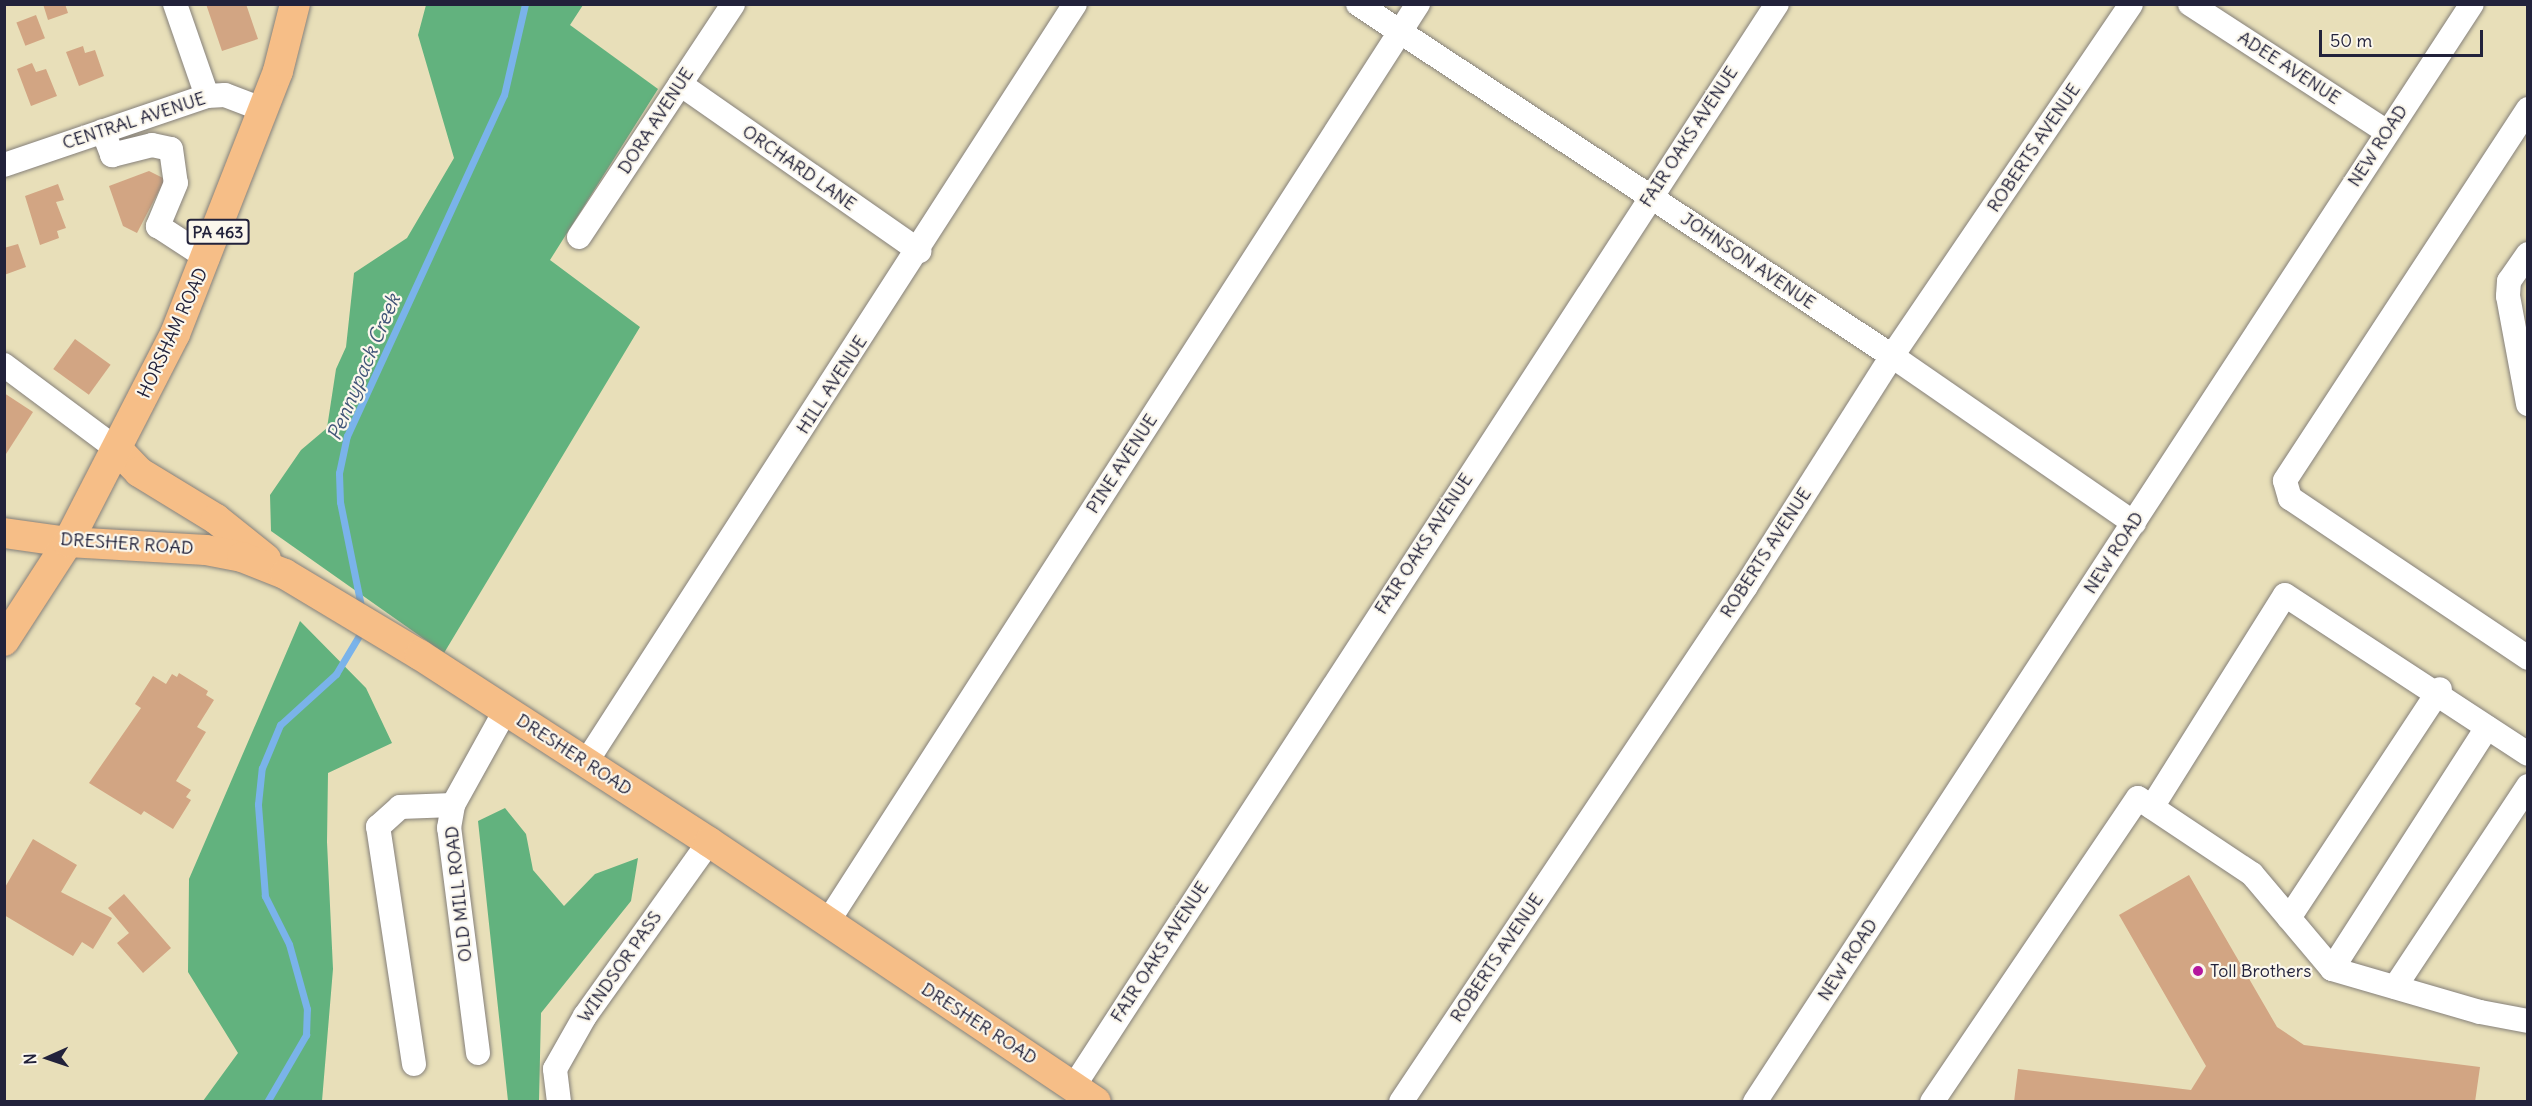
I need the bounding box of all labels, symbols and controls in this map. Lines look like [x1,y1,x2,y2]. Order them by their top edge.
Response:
scale bar [2322,18,2486,56]
street label: ADEE AVENUE [2234,27,2344,109]
text: 50 m [2330,29,2372,52]
street label: FAIR OAKS AVENUE [1635,63,1743,211]
street label: DORA AVENUE [614,64,698,178]
street label: ROBERTS AVENUE [1983,80,2085,216]
street label: CENTRAL AVENUE [60,88,208,154]
street label: NEW ROAD [2344,101,2412,191]
street label: ORCHARD LANE [738,121,860,215]
street label: JOHNSON AVENUE [1677,208,1819,314]
road number: PA 463 [186,219,250,245]
street label: HORSHAM ROAD [133,264,213,402]
water label: Pennypack Creek [321,290,405,444]
street label: HILL AVENUE [792,332,872,438]
street label: PINE AVENUE [1082,410,1162,518]
street label: FAIR OAKS AVENUE [1370,470,1478,618]
street label: ROBERTS AVENUE [1716,484,1816,622]
street label: NEW ROAD [2080,508,2148,598]
street label: DRESHER ROAD [60,529,194,559]
street label: DRESHER ROAD [512,710,636,800]
street label: OLD MILL ROAD [441,825,477,963]
street label: FAIR OAKS AVENUE [1106,878,1214,1026]
street label: ROBERTS AVENUE [1446,890,1548,1026]
street label: WINDSOR PASS [574,907,666,1027]
street label: NEW ROAD [1814,915,1882,1005]
place label: Toll Brothers [2210,960,2311,982]
marker: Toll Brothers [2191,964,2205,978]
street label: DRESHER ROAD [917,979,1041,1069]
north arrow [18,1028,78,1088]
text: N [20,1053,40,1065]

